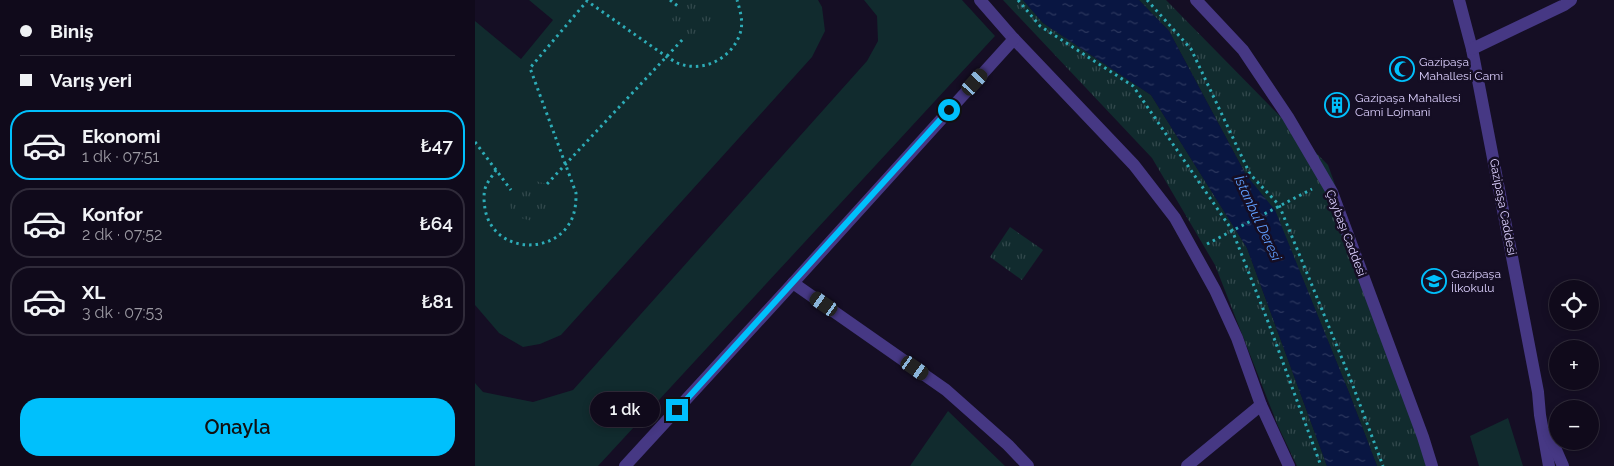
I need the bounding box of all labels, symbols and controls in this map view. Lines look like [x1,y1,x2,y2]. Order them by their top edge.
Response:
text: Biniş [50,20,93,42]
place label: Gazipaşa Mahallesi Cami [1419,55,1503,83]
mosque icon: Gazipaşa Mahallesi Cami [1389,56,1415,82]
car [959,66,990,98]
text: Varış yeri [50,69,132,91]
place label: Gazipaşa Mahallesi Cami Lojmani [1355,91,1461,119]
building icon: Gazipaşa Mahallesi Cami Lojmani [1324,92,1350,118]
route start [938,99,960,121]
icon: car [22,123,67,168]
text: Ekonomi [82,125,161,147]
text: ₺47 [421,134,453,156]
text: 1 dk · 07:51 [82,147,159,166]
street label: Gazipaşa Caddesi [1487,157,1519,257]
water label: İstanbul Deresi [1231,172,1287,264]
street label: Çaybaşı Caddesi [1323,188,1369,278]
icon: car [22,201,67,246]
text: Konfor [82,203,143,225]
text: ₺64 [420,212,453,234]
text: 2 dk · 07:52 [82,225,162,244]
place label: Gazipaşa İlkokulu [1451,267,1501,295]
school or university icon: Gazipaşa İlkokulu [1421,268,1447,294]
icon: car [22,279,67,324]
map controls [1549,280,1599,450]
button: locate [1549,280,1599,330]
text: XL [82,281,105,303]
car [807,289,840,319]
text: ₺81 [421,290,453,312]
text: 3 dk · 07:53 [82,303,163,322]
button: + [1549,340,1599,390]
car [898,353,931,383]
callout: 1 dk [589,392,659,428]
button: Onayla [20,398,455,456]
route end [666,399,688,421]
text: 1 dk [610,400,640,419]
button: − [1549,400,1599,450]

